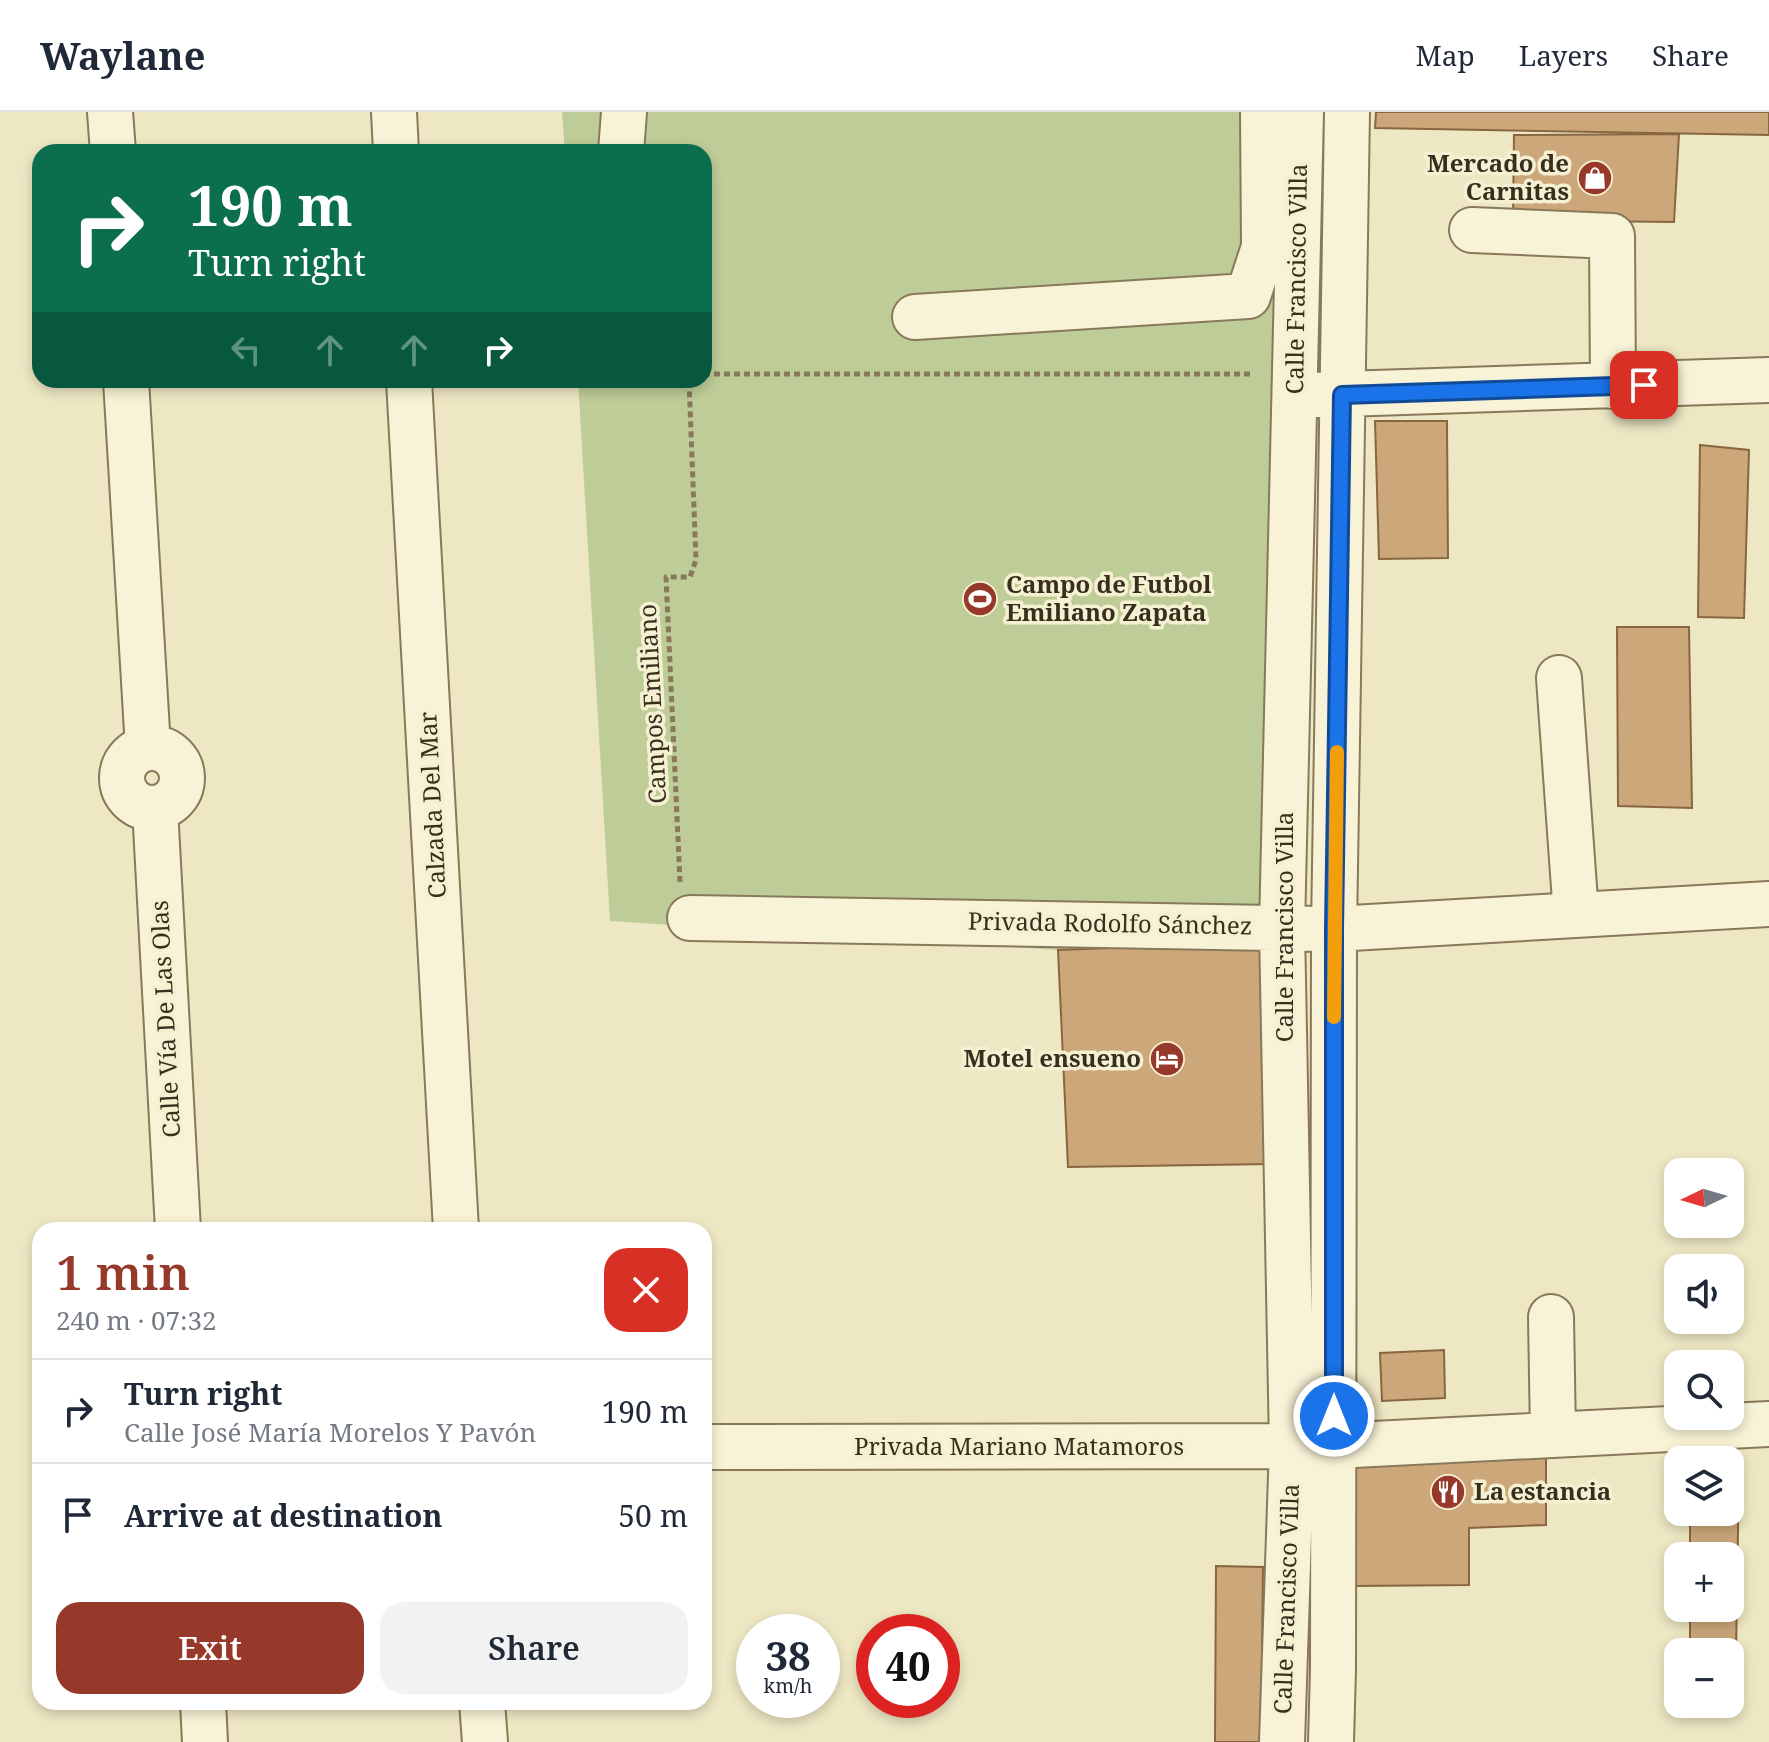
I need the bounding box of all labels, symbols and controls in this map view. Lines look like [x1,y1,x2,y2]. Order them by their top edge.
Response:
text: Waylane [40,29,205,81]
text: Map [1416,36,1475,74]
text: Layers [1519,36,1608,74]
text: Share [1652,36,1729,74]
place label: Mercado de Carnitas [1427,146,1569,207]
shop icon: Mercado de Carnitas [1576,159,1614,197]
street label: Calle Francisco Villa [1277,163,1314,395]
text: 190 m [188,166,353,242]
icon: right [56,176,160,280]
text: Turn right [188,238,366,287]
icon: left [224,328,268,372]
icon: ahead [308,328,352,372]
icon: ahead [392,328,436,372]
icon: right [476,328,520,372]
pin [1610,351,1678,419]
icon: arrive [1622,363,1666,407]
place label: Campo de Futbol Emiliano Zapata [1006,567,1212,628]
sports icon: Campo de Futbol Emiliano Zapata [961,580,999,618]
street label: Campos Emiliano [630,603,673,805]
street label: Calzada Del Mar [410,711,453,899]
street label: Calle Francisco Villa [1267,812,1300,1042]
street label: Calle Vía De Las Olas [142,900,187,1139]
street label: Privada Rodolfo Sánchez [968,904,1252,941]
hotel icon: Motel ensueno [1148,1040,1186,1078]
place label: Motel ensueno [964,1041,1141,1074]
north arrow [1664,1158,1744,1238]
map controls [1664,1158,1744,1718]
text: 1 min [56,1239,190,1304]
button: close [604,1248,688,1332]
button: sound [1664,1254,1744,1334]
text: 240 m · 07:32 [56,1302,217,1338]
button: search [1664,1350,1744,1430]
text: Turn right [124,1373,282,1414]
position arrow [1292,1374,1376,1458]
icon: right [56,1389,100,1433]
text: 190 m [602,1391,688,1432]
text: Calle José María Morelos Y Pavón [124,1414,536,1450]
street label: Privada Mariano Matamoros [854,1429,1184,1462]
button: layers [1664,1446,1744,1526]
restaurant icon: La estancia [1429,1473,1467,1511]
place label: La estancia [1474,1474,1611,1507]
street label: Calle Francisco Villa [1265,1483,1306,1715]
icon: arrive [56,1493,100,1537]
text: Arrive at destination [124,1495,443,1536]
text: 50 m [618,1495,688,1536]
button: + [1664,1542,1744,1622]
button: Exit [56,1602,364,1694]
button: Share [380,1602,688,1694]
speed limit sign: 40 [856,1614,960,1718]
text: 38 [765,1628,811,1683]
button: − [1664,1638,1744,1718]
text: km/h [763,1672,813,1699]

